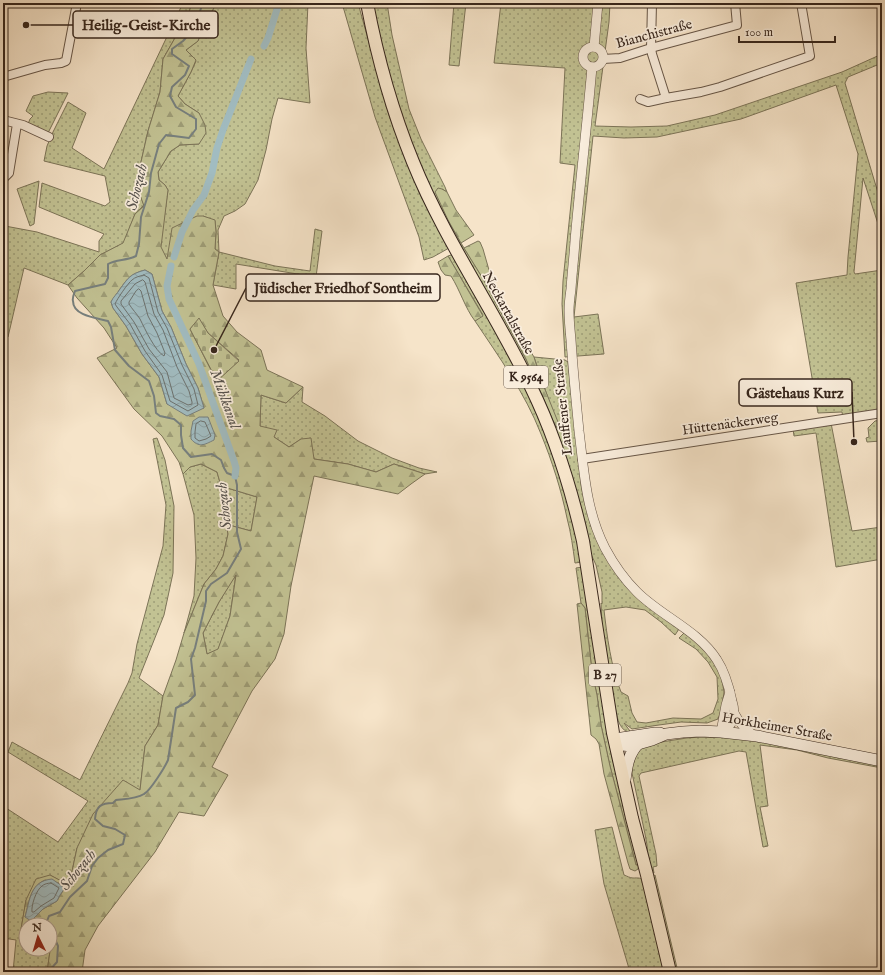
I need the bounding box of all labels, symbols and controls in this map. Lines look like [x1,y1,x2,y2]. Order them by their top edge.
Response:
callout: Heilig-Geist-Kirche [73,11,218,38]
street label: Bianchistraße [614,15,695,53]
text: Heilig-Geist-Kirche [82,16,210,35]
scale bar [739,18,835,44]
text: 100 m [745,25,773,40]
water label: Schozach [122,161,152,212]
street label: Neckartalstraße [478,268,538,358]
callout: Jüdischer Friedhof Sontheim [246,274,440,301]
text: Jüdischer Friedhof Sontheim [252,279,433,298]
street label: Lauffener Straße [549,357,577,456]
road number: K 9564 [504,366,548,388]
water label: Mühlkanal [206,367,245,433]
callout: Gästehaus Kurz [739,379,852,406]
text: Gästehaus Kurz [746,384,844,403]
street label: Hüttenäckerweg [681,408,780,440]
water label: Schozach [212,481,236,531]
road number: B 27 [589,664,621,686]
street label: Horkheimer Straße [720,708,834,746]
water label: Schozach [56,845,101,894]
north arrow [18,917,58,957]
text: N [31,921,43,936]

